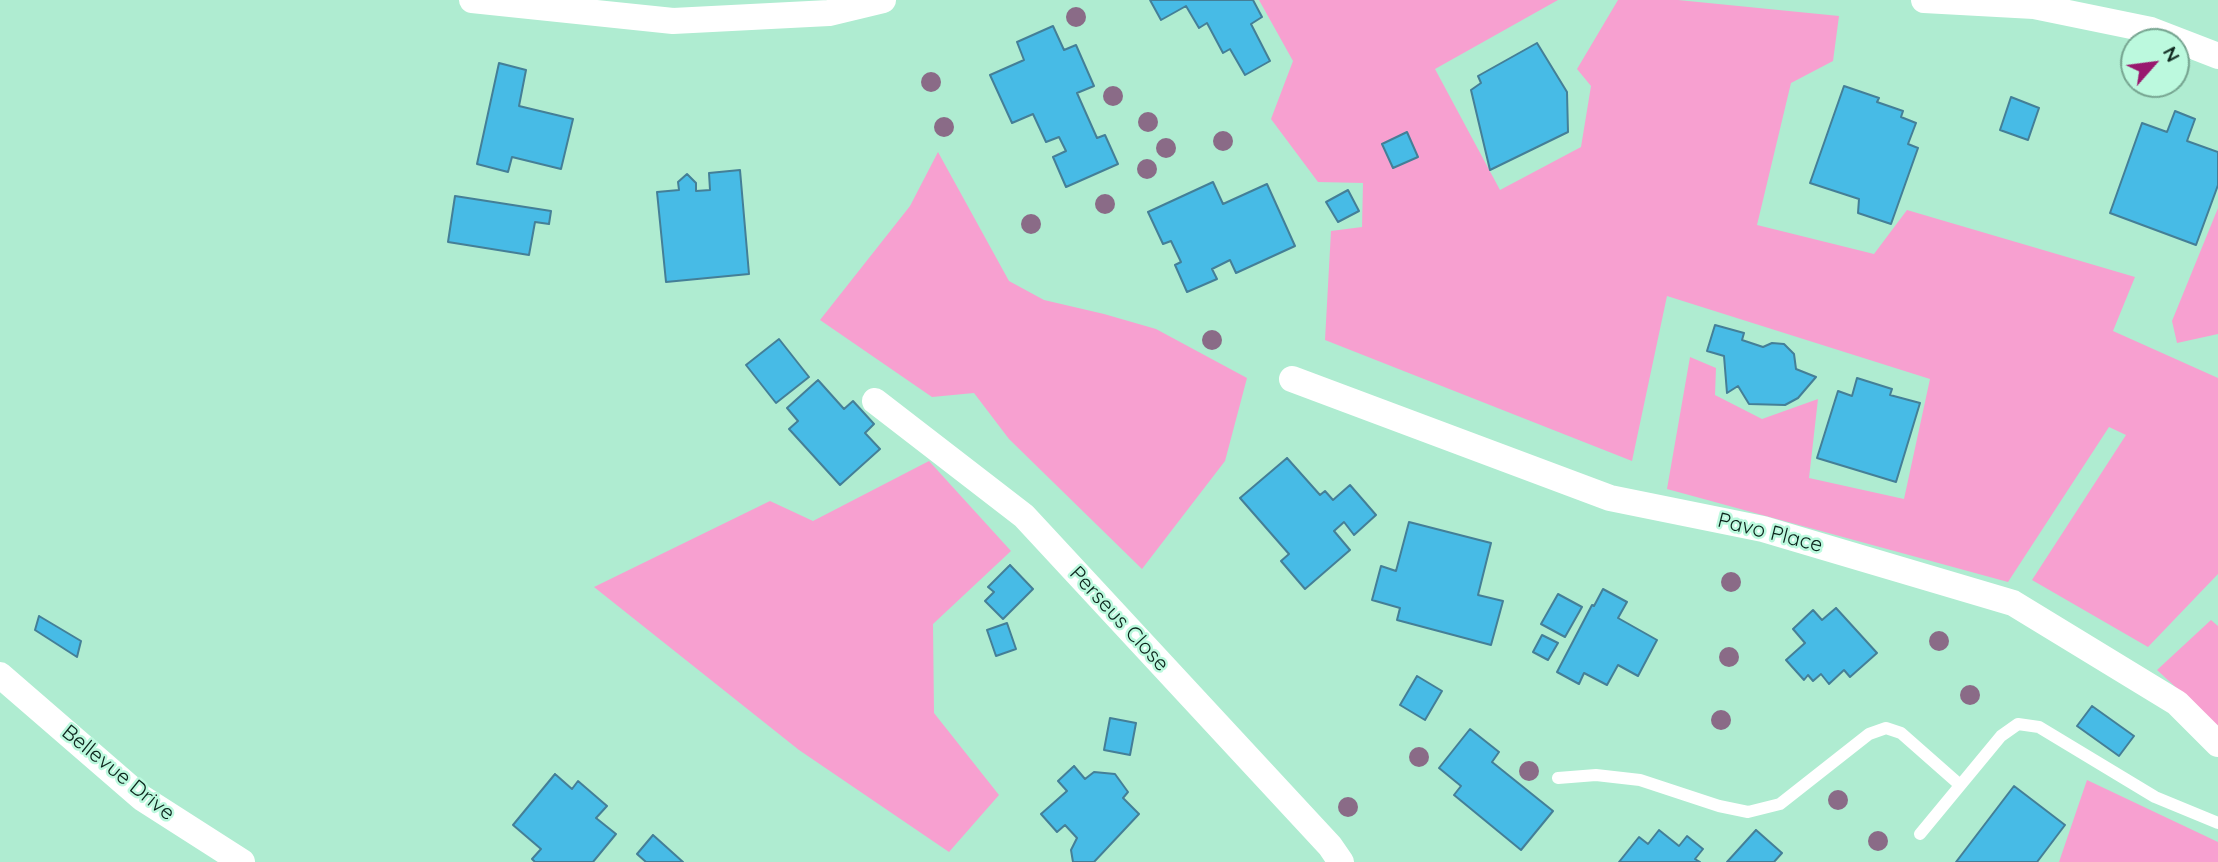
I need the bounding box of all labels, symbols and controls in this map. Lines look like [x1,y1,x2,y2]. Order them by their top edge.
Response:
north arrow [2120,28,2190,98]
text: N [2158,42,2186,66]
street label: Pavo Place [1715,508,1825,558]
street label: Perseus Close [1064,561,1174,677]
street label: Bellevue Drive [56,720,180,826]

